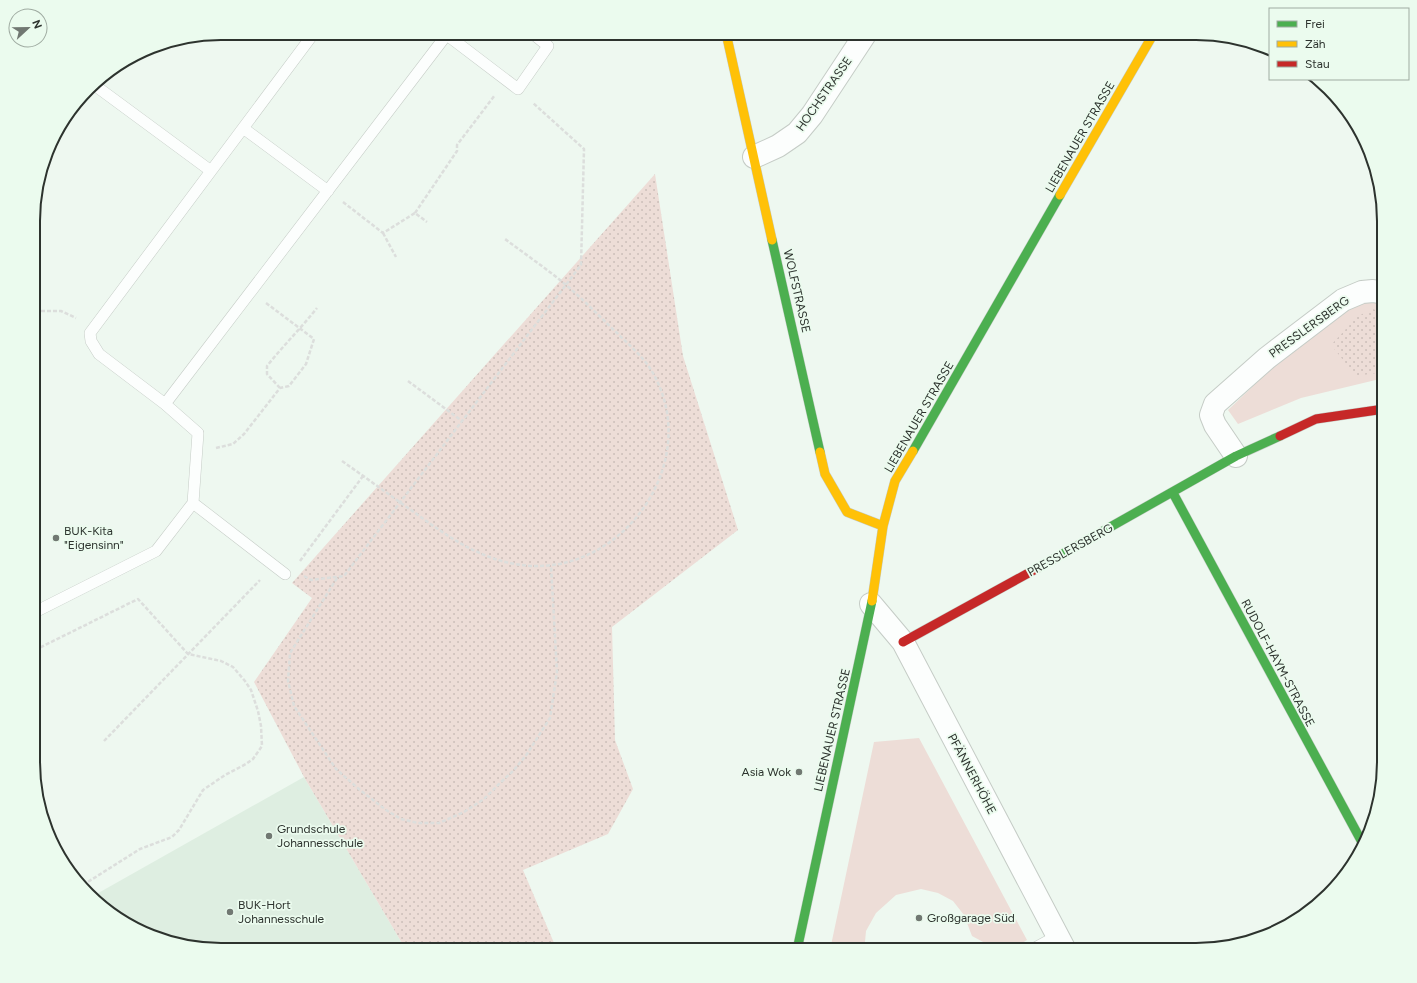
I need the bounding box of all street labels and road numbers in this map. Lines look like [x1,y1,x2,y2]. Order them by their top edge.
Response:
street label: HOCHSTRASSE [793,54,855,134]
street label: LIEBENAUER STRASSE [1042,79,1118,195]
street label: WOLFSTRASSE [781,248,813,334]
street label: PRESSLERSBERG [1266,293,1352,361]
street label: LIEBENAUER STRASSE [881,359,957,475]
street label: PRESSLERSBERG [1025,521,1115,579]
street label: RUDOLF-HAYM-STRASSE [1238,597,1318,729]
street label: LIEBENAUER STRASSE [811,667,853,793]
street label: PFÄNNERHÖHE [945,731,999,817]

